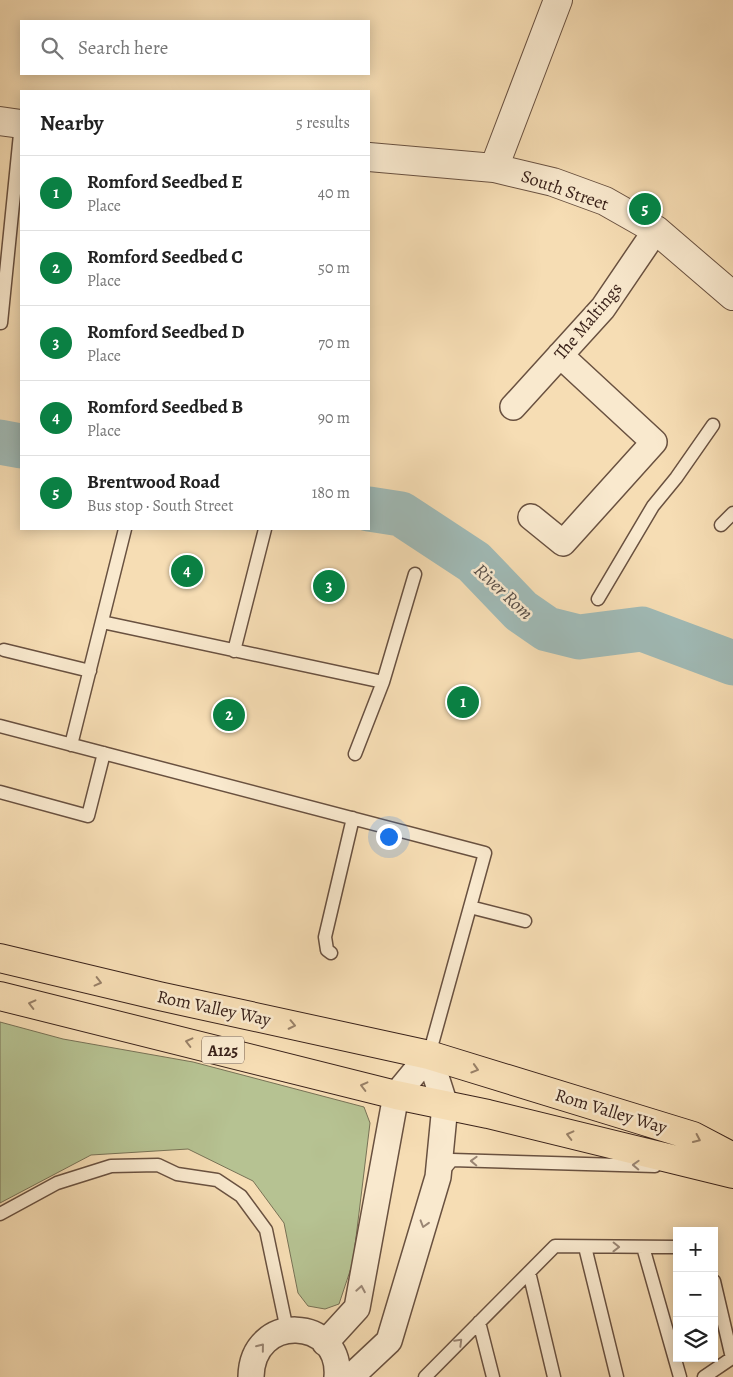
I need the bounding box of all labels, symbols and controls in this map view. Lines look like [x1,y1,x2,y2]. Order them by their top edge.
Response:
search box [20,20,370,75]
icon: search [38,34,66,62]
text: Search here [78,35,168,61]
text: Nearby [40,109,103,137]
text: 5 results [296,112,350,134]
street label: South Street [518,164,612,216]
text: Romford Seedbed E [87,169,243,195]
text: 1 [53,182,59,204]
text: 40 m [318,182,350,204]
pin: 5 [629,190,661,228]
text: Place [87,195,121,217]
text: Romford Seedbed C [87,244,243,270]
text: 2 [52,257,60,279]
text: 50 m [318,257,350,279]
text: Place [87,270,121,292]
street label: The Maltings [548,277,628,365]
text: Romford Seedbed D [87,319,245,345]
text: 3 [53,332,59,354]
text: 70 m [318,332,350,354]
text: Place [87,345,121,367]
text: Romford Seedbed B [87,394,243,420]
text: 4 [52,407,60,429]
text: 90 m [318,407,350,429]
text: Place [87,420,121,442]
text: Brentwood Road [87,469,220,495]
text: 5 [53,482,59,504]
text: 180 m [312,482,350,504]
text: Bus stop · South Street [87,495,234,517]
pin: 4 [171,552,203,590]
water label: River Rom [468,558,539,626]
pin: 3 [313,567,345,605]
pin: 1 [447,683,479,721]
pin: 2 [213,696,245,734]
your location [376,824,402,850]
one-way arrow [94,976,103,987]
street label: Rom Valley Way [155,984,274,1032]
one-way arrow [27,999,36,1010]
one-way arrow [287,1019,296,1030]
road number: A125 [202,1036,244,1064]
one-way arrow [185,1037,194,1048]
one-way arrow [471,1064,479,1074]
one-way arrow [360,1082,368,1092]
street label: Rom Valley Way [552,1083,671,1140]
one-way arrow [567,1130,575,1140]
one-way arrow [692,1132,701,1143]
one-way arrow [470,1156,478,1166]
one-way arrow [632,1160,640,1170]
one-way arrow [420,1219,430,1227]
map controls [673,1227,718,1362]
button: + [673,1227,718,1272]
one-way arrow [613,1242,621,1252]
button: − [673,1272,718,1317]
one-way arrow [355,1285,365,1294]
button: layers [673,1317,718,1362]
one-way arrow [453,1339,462,1348]
one-way arrow [255,1344,263,1353]

